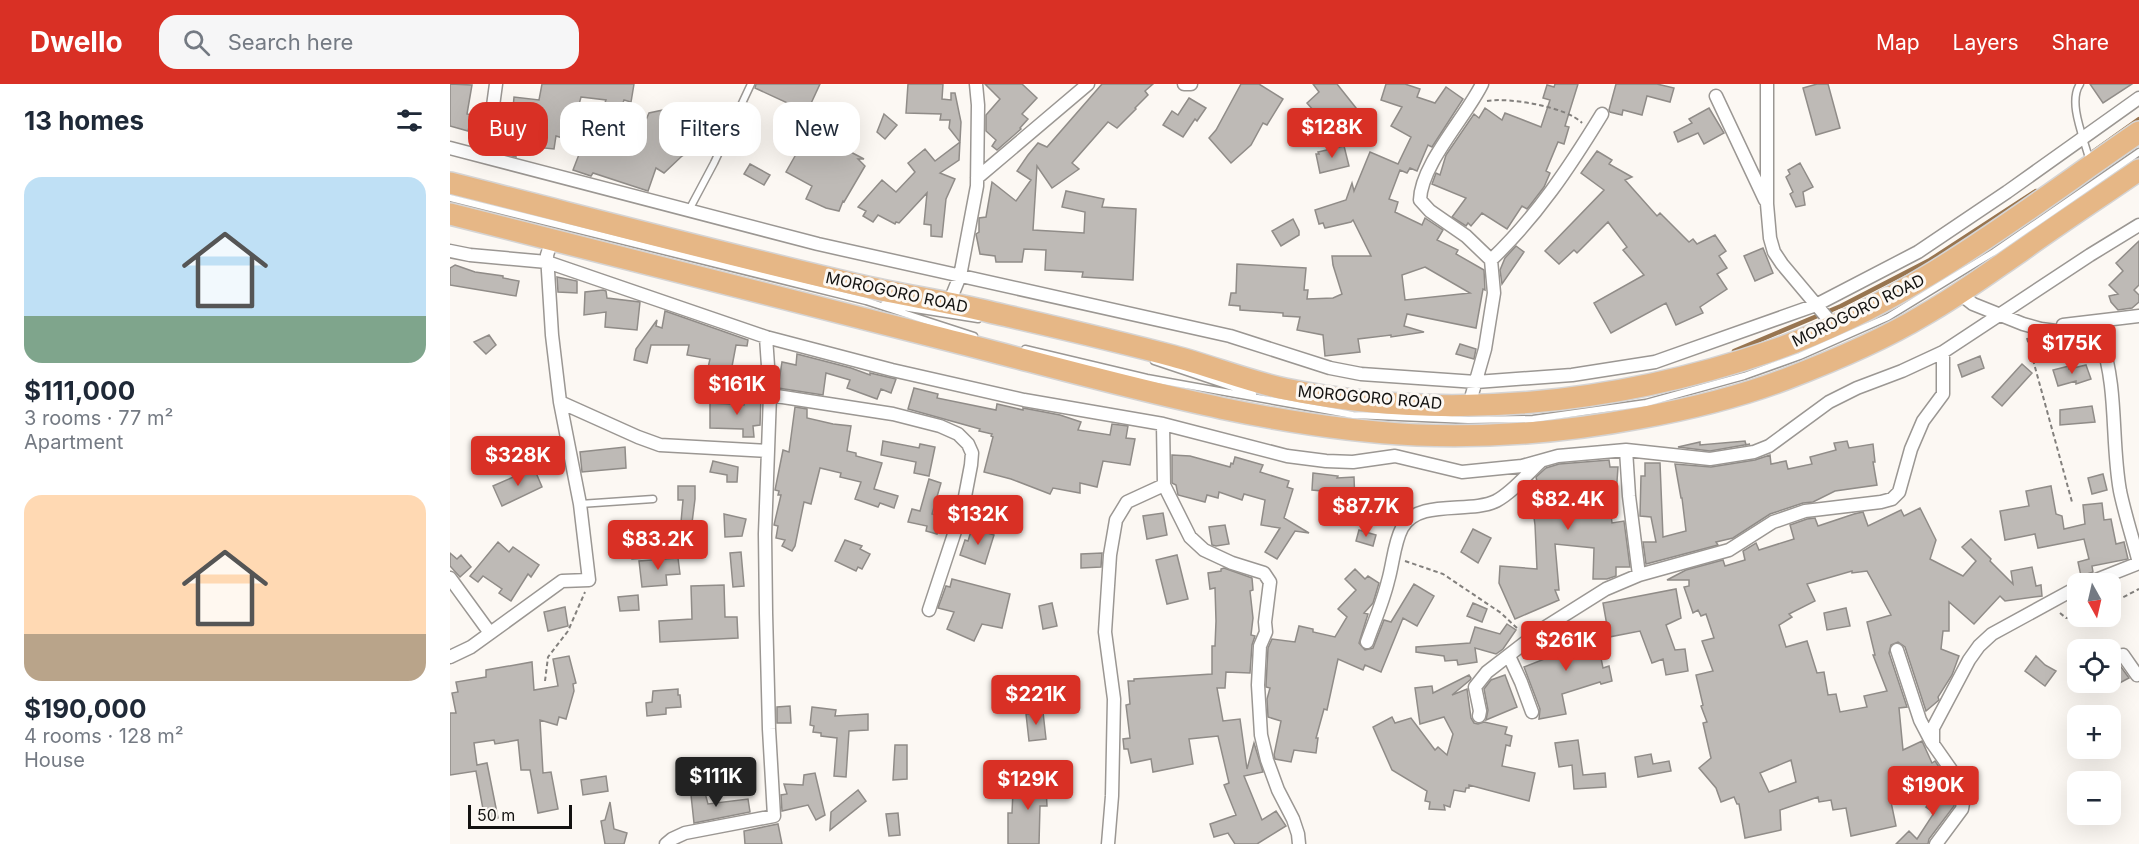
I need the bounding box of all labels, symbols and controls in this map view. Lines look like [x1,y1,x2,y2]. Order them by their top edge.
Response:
search box [159,15,579,69]
text: Dwello [30,25,123,59]
icon: search [180,26,213,59]
text: Search here [228,29,353,55]
text: Map [1876,30,1920,55]
text: Layers [1953,30,2019,55]
text: Share [2052,30,2109,55]
chip: Buy [468,102,548,156]
chip: Rent [560,102,647,156]
chip: Filters [659,102,761,156]
chip: New [773,102,860,156]
icon: filters [393,104,426,137]
text: 13 homes [24,105,144,136]
pin: $128K [1290,108,1374,159]
text: $128K [1301,115,1363,139]
icon: home [171,216,279,324]
street label: MOROGORO ROAD [824,267,970,317]
street label: MOROGORO ROAD [1788,269,1928,351]
pin: $175K [2030,324,2114,375]
text: $175K [2042,331,2102,355]
pin: $161K [695,365,779,416]
text: $161K [708,372,766,396]
text: $111,000 [24,375,135,406]
street label: MOROGORO ROAD [1297,381,1443,413]
text: 3 rooms · 77 m² [24,406,173,430]
text: Apartment [24,430,123,454]
pin: $328K [476,436,560,487]
text: $328K [485,443,551,467]
pin: $82.4K [1519,480,1617,531]
pin: $87.7K [1317,487,1415,538]
text: $82.4K [1531,487,1605,511]
text: $87.7K [1332,494,1400,518]
pin: $132K [936,495,1020,546]
text: $132K [947,502,1009,526]
pin: $83.2K [609,520,707,571]
text: $83.2K [622,527,694,551]
icon: home [171,534,279,642]
north arrow [2067,573,2121,627]
map controls [2067,573,2121,825]
pin: $261K [1524,621,1608,672]
text: $261K [1535,628,1597,652]
button: locate [2067,639,2121,693]
pin: $221K [994,675,1078,726]
text: $221K [1005,682,1067,706]
text: $190,000 [24,693,146,724]
button: + [2067,705,2121,759]
text: 4 rooms · 128 m² [24,724,184,748]
text: House [24,748,85,772]
pin: $111K [674,757,758,808]
pin: $129K [986,760,1070,811]
text: $111K [689,764,743,788]
pin: $190K [1891,766,1975,817]
text: $129K [997,767,1059,791]
button: − [2067,771,2121,825]
text: $190K [1902,773,1964,797]
scale bar [468,802,572,830]
text: 50 m [477,805,515,825]

